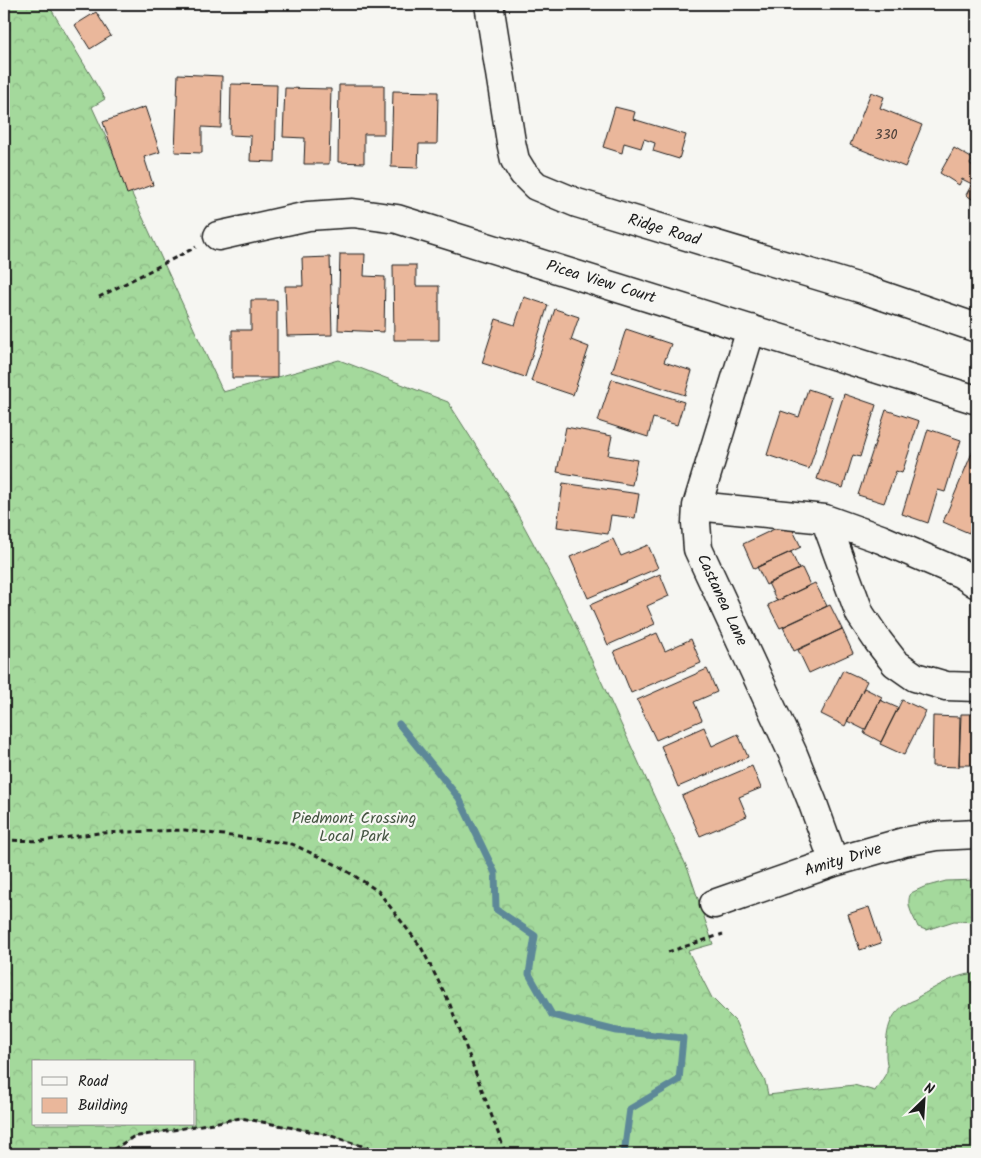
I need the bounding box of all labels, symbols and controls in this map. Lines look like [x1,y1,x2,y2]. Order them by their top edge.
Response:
house number: 330 [875,124,898,146]
street label: Ridge Road [625,207,704,253]
street label: Picea View Court [543,253,660,311]
street label: Castanea Lane [690,550,754,650]
park label: Piedmont Crossing Local Park [292,806,416,849]
street label: Amity Drive [801,836,885,884]
legend [32,1060,195,1126]
text: Road [78,1070,109,1094]
north arrow [898,1076,948,1126]
text: N [920,1077,938,1101]
text: Building [78,1094,128,1118]

